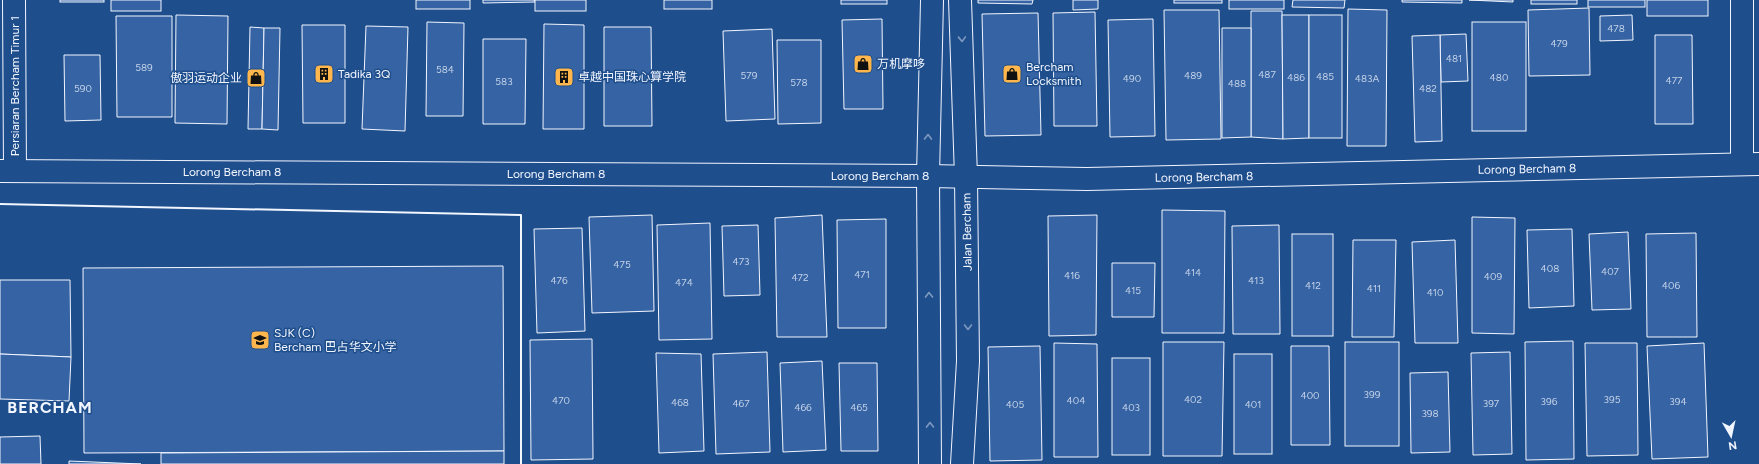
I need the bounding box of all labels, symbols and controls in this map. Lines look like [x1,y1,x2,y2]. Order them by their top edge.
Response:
street label: Persiaran Bercham Timur 1 [8,16,22,156]
house number: 478 [1607,22,1625,35]
one-way arrow [957,36,966,42]
house number: 479 [1550,37,1568,50]
house number: 481 [1446,52,1462,65]
shop icon: 万机摩哆 [852,53,874,75]
place label: 万机摩哆 [877,57,925,71]
place label: Bercham Locksmith [1026,60,1082,88]
house number: 589 [135,61,153,74]
building icon: Tadika 3Q [313,63,335,85]
house number: 584 [436,63,454,76]
shop icon: Bercham Locksmith [1001,63,1023,85]
building icon: 卓越中国珠心算学院 [553,66,575,88]
shop icon: 傲羽运动企业 [245,67,267,89]
place label: Tadika 3Q [338,67,390,81]
house number: 487 [1258,68,1276,81]
house number: 579 [741,69,758,82]
house number: 489 [1184,69,1202,82]
place label: 卓越中国珠心算学院 [578,70,686,84]
house number: 485 [1316,70,1334,83]
place label: 傲羽运动企业 [170,71,242,85]
house number: 486 [1287,71,1305,84]
house number: 480 [1490,71,1508,84]
house number: 490 [1123,72,1141,85]
house number: 483A [1355,72,1380,85]
house number: 477 [1666,74,1683,87]
house number: 583 [495,75,513,88]
house number: 578 [790,76,808,89]
house number: 488 [1228,77,1246,90]
house number: 590 [74,82,92,95]
house number: 482 [1419,82,1437,95]
one-way arrow [924,134,933,140]
street label: Lorong Bercham 8 [1478,161,1576,177]
street label: Lorong Bercham 8 [183,165,281,179]
street label: Lorong Bercham 8 [507,167,605,181]
street label: Lorong Bercham 8 [831,169,929,183]
street label: Lorong Bercham 8 [1155,169,1253,185]
street label: Jalan Bercham [959,193,975,271]
house number: 473 [732,255,750,268]
house number: 475 [613,258,631,271]
house number: 408 [1541,262,1559,275]
house number: 407 [1601,265,1620,278]
house number: 414 [1185,266,1201,279]
house number: 471 [854,268,870,281]
house number: 416 [1064,269,1080,282]
house number: 409 [1484,270,1502,283]
house number: 472 [791,271,809,284]
house number: 476 [550,274,568,287]
house number: 413 [1248,274,1264,287]
house number: 474 [675,276,693,289]
house number: 412 [1305,279,1321,292]
house number: 406 [1662,279,1680,292]
house number: 411 [1367,282,1381,295]
house number: 415 [1125,284,1141,297]
house number: 410 [1427,286,1443,299]
one-way arrow [925,292,933,298]
one-way arrow [964,324,972,330]
place label: SJK (C) Bercham 巴占华文小学 [274,326,396,354]
school or university icon: SJK (C) Bercham 巴占华文小学 [249,329,271,351]
house number: 399 [1364,388,1381,401]
house number: 400 [1300,389,1320,402]
house number: 402 [1184,393,1202,406]
house number: 395 [1604,393,1621,406]
house number: 470 [552,394,570,407]
house number: 404 [1067,394,1085,407]
house number: 396 [1541,395,1558,408]
house number: 394 [1669,395,1687,408]
house number: 468 [671,396,689,409]
house number: 467 [732,397,750,410]
house number: 397 [1483,397,1500,410]
district label: BERCHAM [7,398,93,417]
house number: 405 [1006,398,1024,411]
house number: 401 [1245,398,1261,411]
house number: 466 [794,401,812,414]
house number: 465 [850,401,868,414]
house number: 403 [1122,401,1140,414]
house number: 398 [1421,407,1439,420]
north arrow [1711,416,1751,456]
one-way arrow [926,422,934,428]
text: N [1727,438,1738,452]

